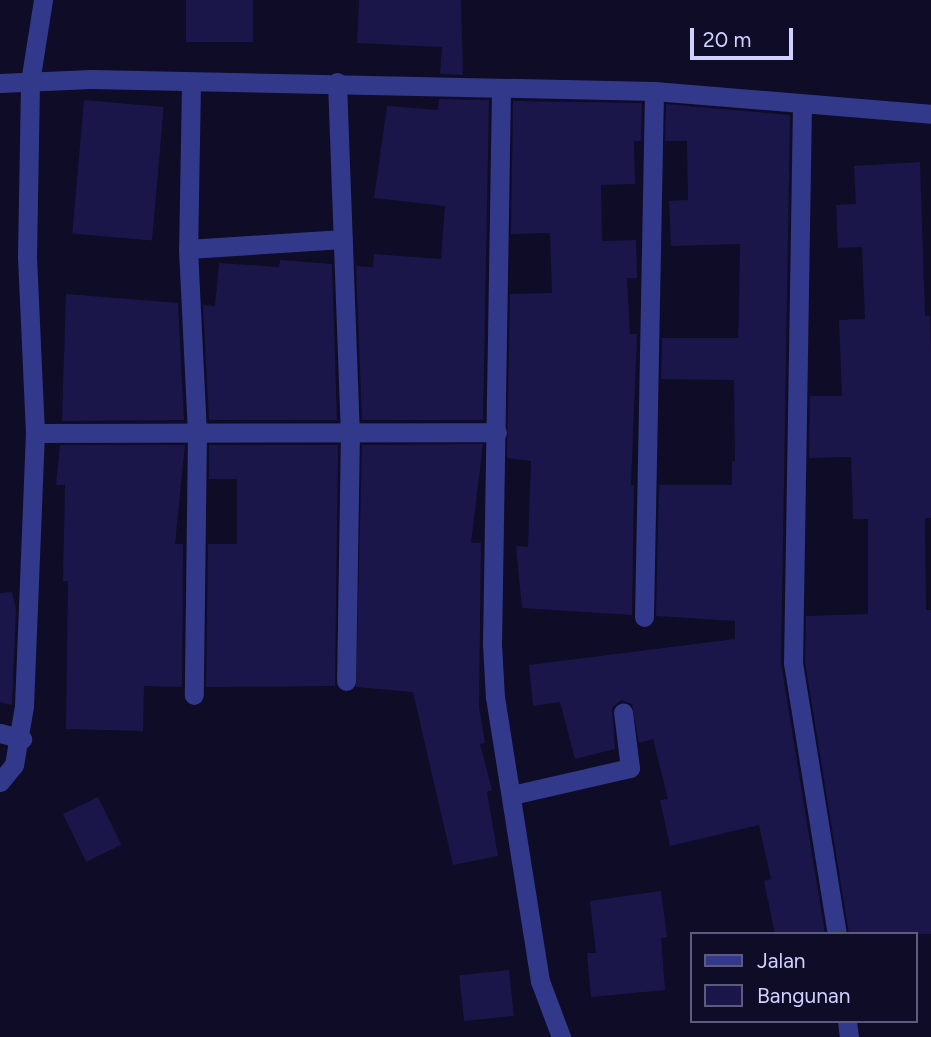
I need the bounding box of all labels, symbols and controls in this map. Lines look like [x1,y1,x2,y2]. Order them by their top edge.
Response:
scale bar [693,14,796,58]
text: 20 m [703,27,751,52]
legend [690,932,917,1023]
text: Jalan [757,948,806,973]
text: Bangunan [757,983,850,1008]

